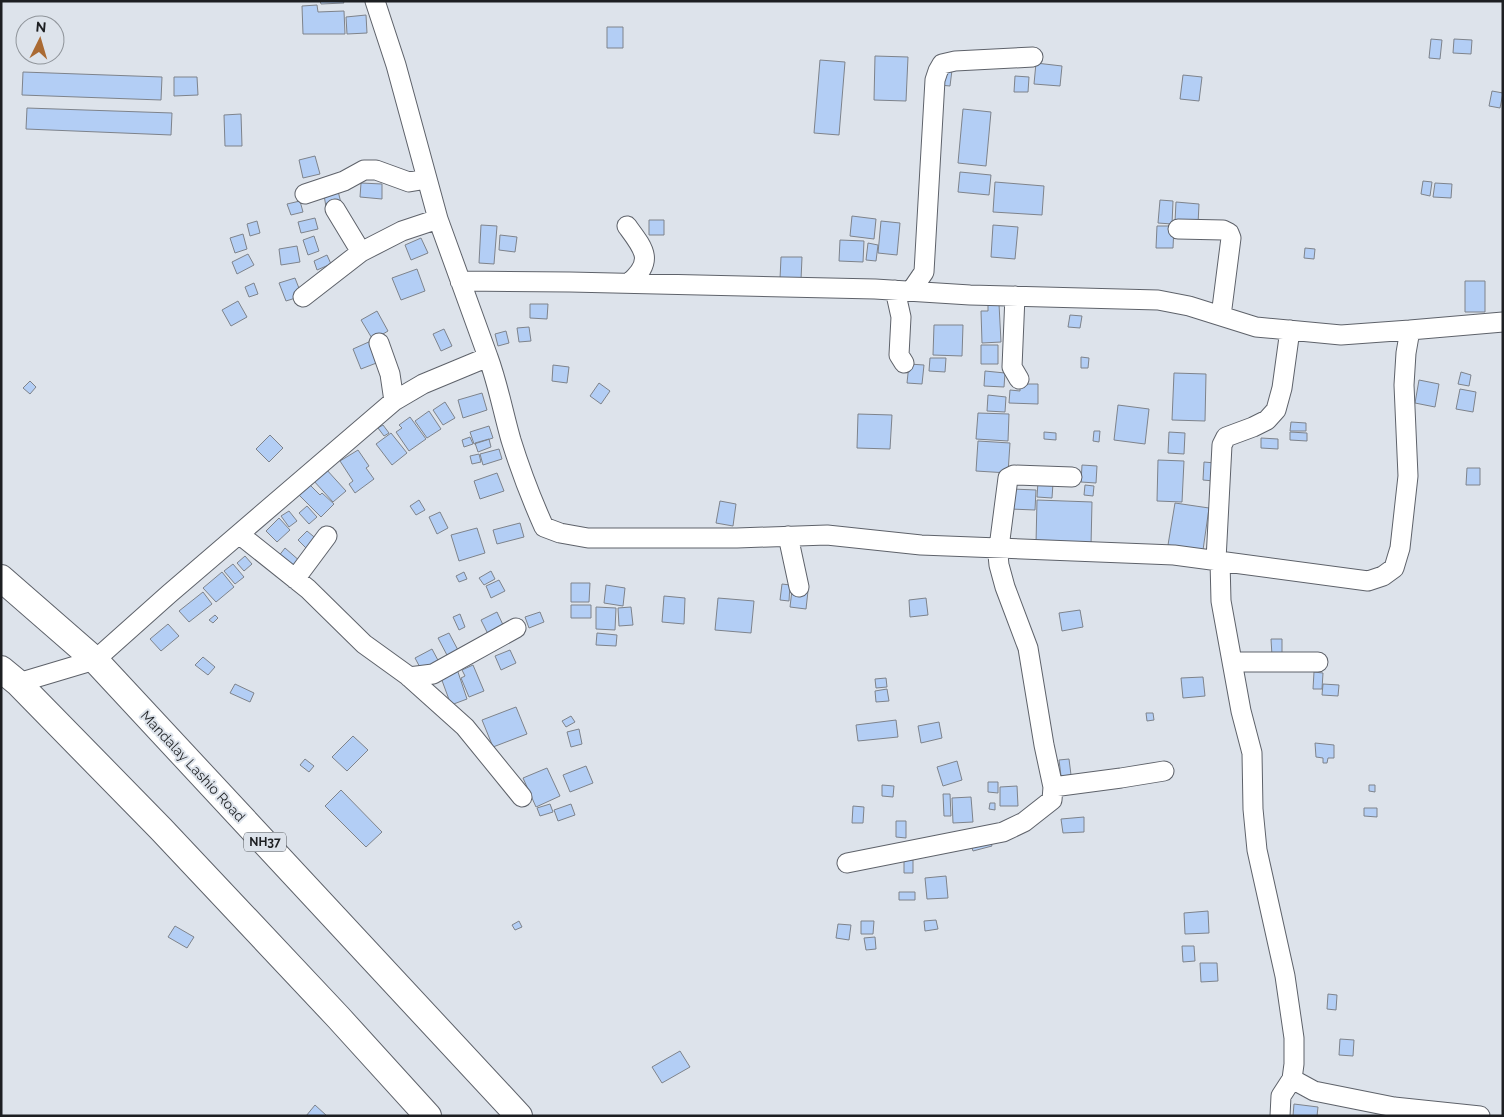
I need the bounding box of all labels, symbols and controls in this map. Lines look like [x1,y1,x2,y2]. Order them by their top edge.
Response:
north arrow [15,15,65,65]
text: N [35,19,47,35]
street label: Mandalay Lashio Road [138,707,248,825]
road number: NH37 [244,832,286,852]

